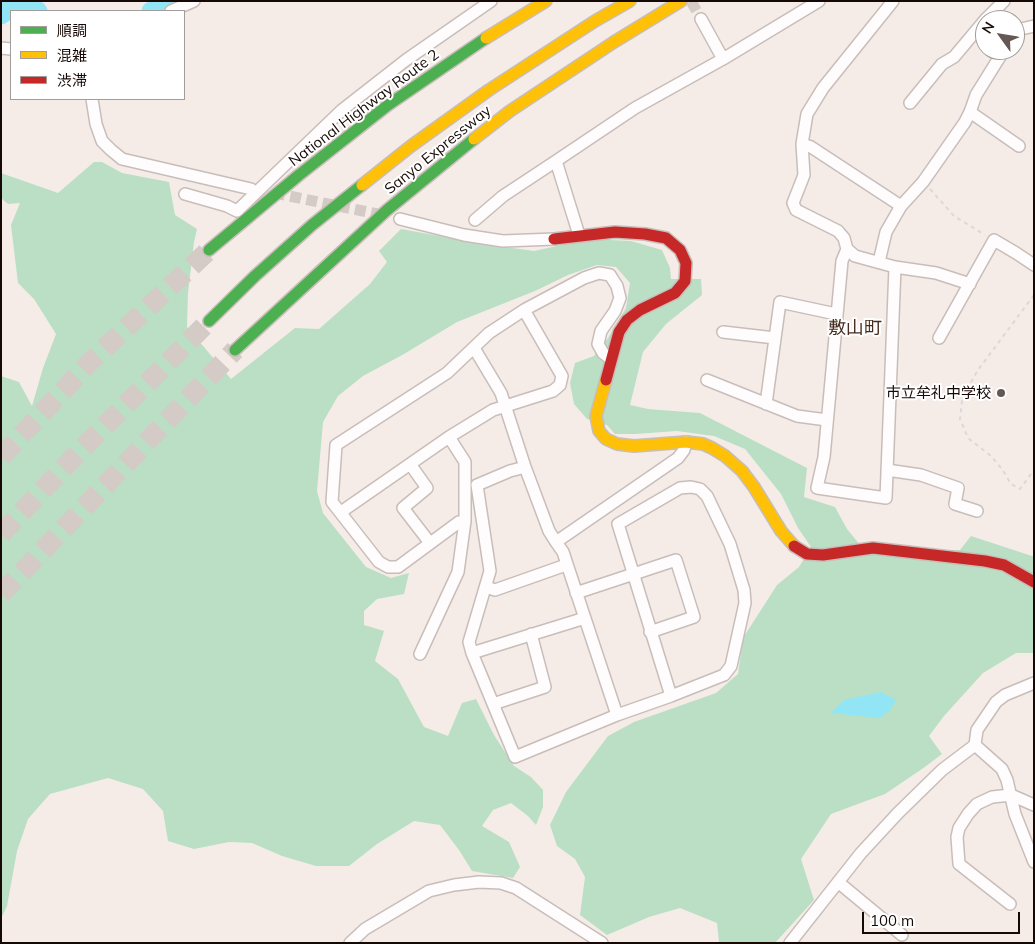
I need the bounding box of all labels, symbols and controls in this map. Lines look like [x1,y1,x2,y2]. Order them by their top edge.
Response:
legend [10,10,185,100]
north arrow [975,10,1025,60]
text: N [978,18,999,37]
text: 順調 [57,21,87,40]
text: 混雑 [57,46,87,65]
street label: National Highway Route 2 [285,46,443,170]
text: 渋滞 [57,71,87,90]
street label: Sanyo Expressway [381,102,495,198]
district label: 敷山町 [828,318,882,340]
place label: 市立牟礼中学校 [886,384,991,402]
marker: 市立牟礼中学校 [995,387,1007,399]
scale bar [865,902,1022,934]
text: 100 m [870,911,914,930]

